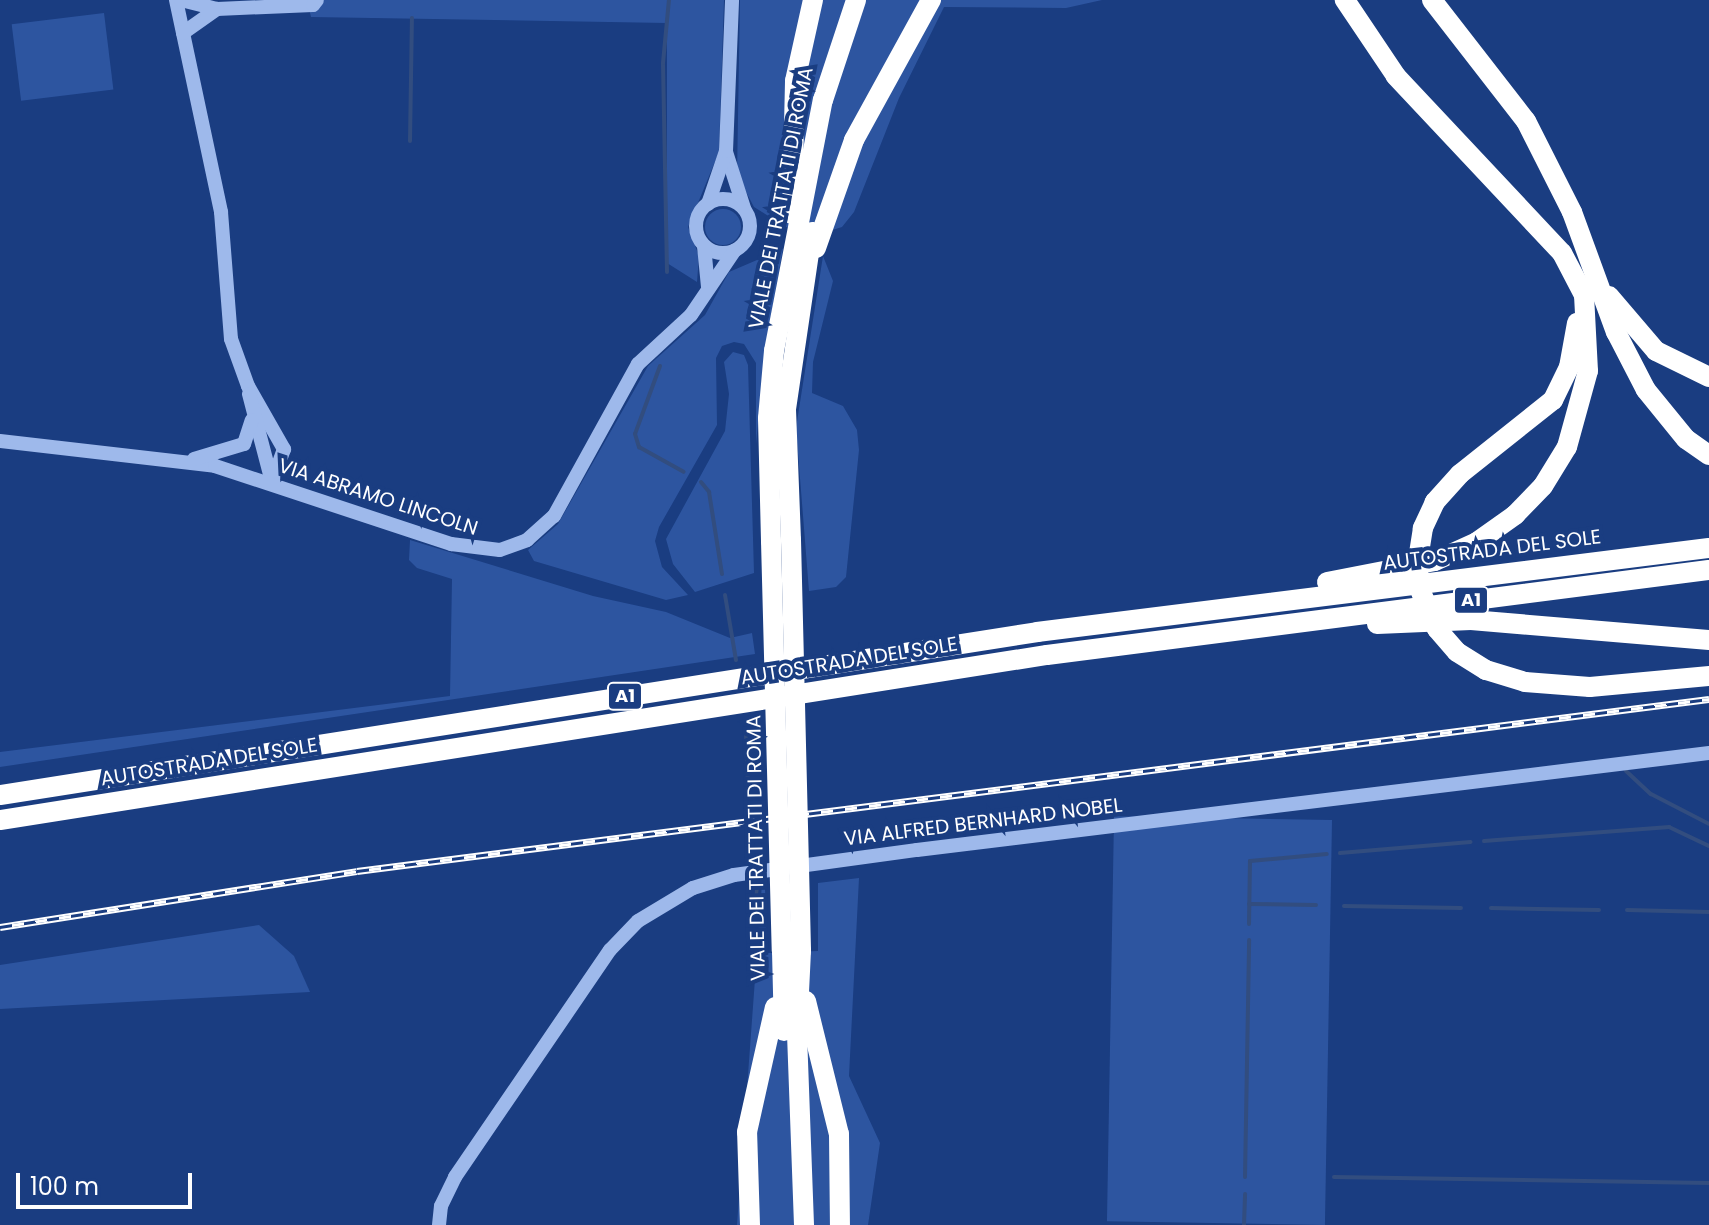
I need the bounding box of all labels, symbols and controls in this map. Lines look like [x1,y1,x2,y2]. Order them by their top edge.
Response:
street label: VIALE DEI TRATTATI DI ROMA [744,65,818,331]
street label: VIA ABRAMO LINCOLN [275,453,481,541]
street label: AUTOSTRADA DEL SOLE [1382,525,1602,575]
road number: A1 [1451,586,1491,614]
street label: AUTOSTRADA DEL SOLE [739,632,959,690]
road number: A1 [605,682,645,710]
street label: VIALE DEI TRATTATI DI ROMA [742,715,770,981]
street label: AUTOSTRADA DEL SOLE [99,733,319,791]
street label: VIA ALFRED BERNHARD NOBEL [843,793,1123,851]
scale bar [20,1157,196,1207]
text: 100 m [30,1170,99,1203]

